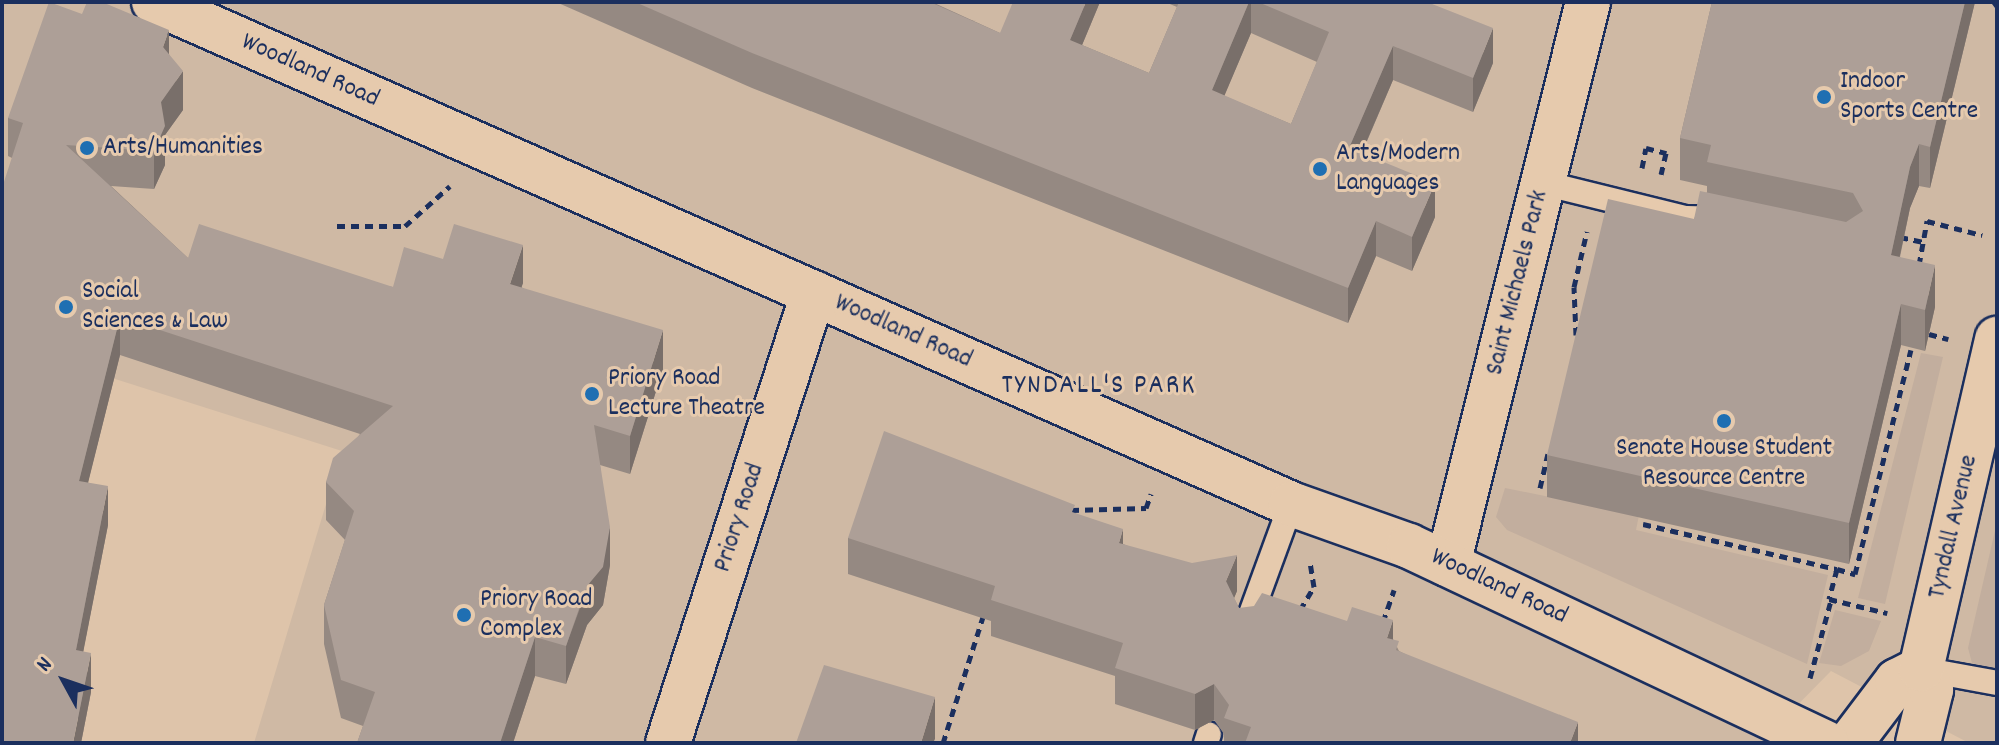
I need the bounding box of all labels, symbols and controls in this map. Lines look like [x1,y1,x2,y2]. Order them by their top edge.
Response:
street label: Woodland Road [236,27,384,115]
place label: Indoor Sports Centre [1840,66,1978,128]
marker: Indoor Sports Centre [1815,88,1833,106]
place label: Arts/Humanities [103,132,263,164]
place label: Arts/Modern Languages [1336,138,1460,200]
marker: Arts/Humanities [78,139,96,157]
marker: Arts/Modern Languages [1311,160,1329,178]
street label: Saint Michaels Park [1480,187,1556,379]
place label: Social Sciences & Law [82,276,228,338]
street label: Woodland Road [829,288,977,376]
marker: Social Sciences & Law [57,298,75,316]
place label: Priory Road Lecture Theatre [608,363,765,424]
district label: TYNDALL'S PARK [1002,370,1196,404]
marker: Priory Road Lecture Theatre [583,385,601,403]
marker: Senate House Student Resource Centre [1715,412,1733,430]
place label: Senate House Student Resource Centre [1616,433,1832,494]
street label: Tyndall Avenue [1922,452,1986,602]
street label: Priory Road [708,460,772,576]
street label: Woodland Road [1426,542,1572,632]
place label: Priory Road Complex [480,584,593,646]
marker: Priory Road Complex [455,606,473,624]
north arrow [24,641,104,721]
text: N [30,651,61,679]

